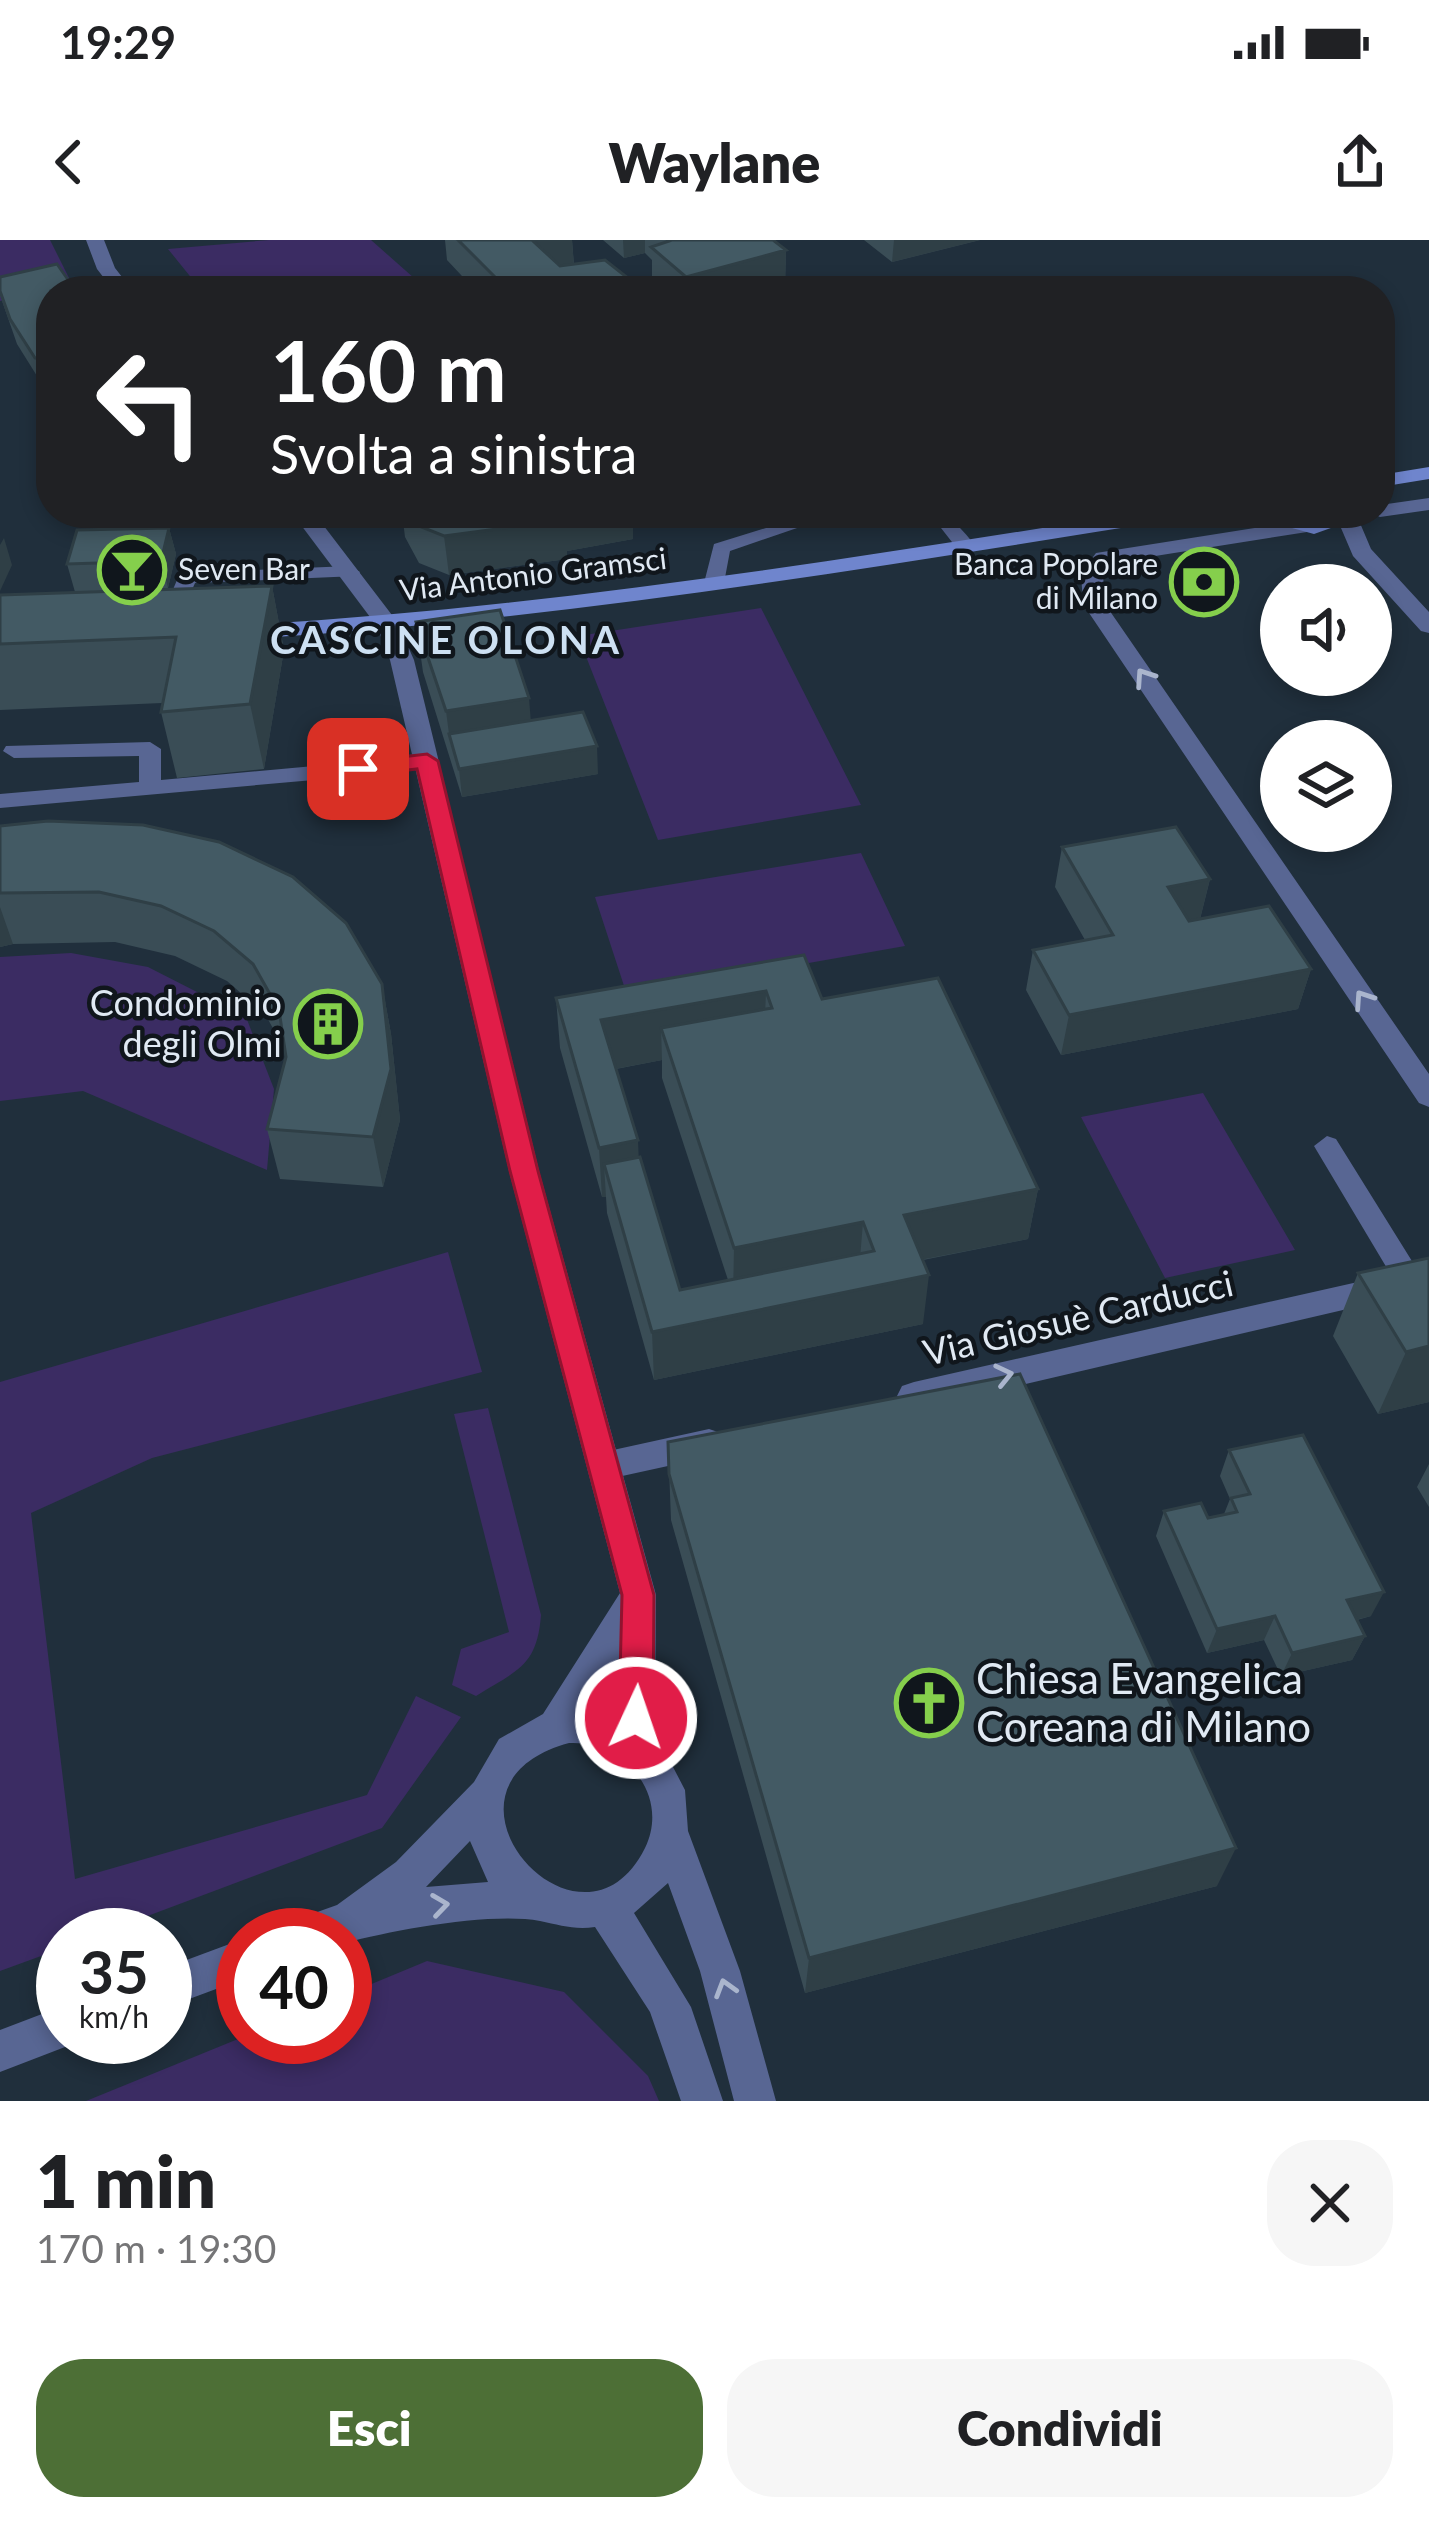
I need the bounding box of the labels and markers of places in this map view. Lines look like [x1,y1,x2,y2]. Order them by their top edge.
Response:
bar icon: Seven Bar [97,535,167,605]
place label: Banca Popolare di Milano [954,545,1158,615]
bank icon: Banca Popolare di Milano [1169,547,1239,617]
place label: Seven Bar [178,550,310,586]
pin [307,718,409,820]
place label: Condominio degli Olmi [90,980,282,1065]
building icon: Condominio degli Olmi [293,989,363,1059]
place label: Chiesa Evangelica Coreana di Milano [976,1653,1311,1751]
church icon: Chiesa Evangelica Coreana di Milano [894,1668,964,1738]

